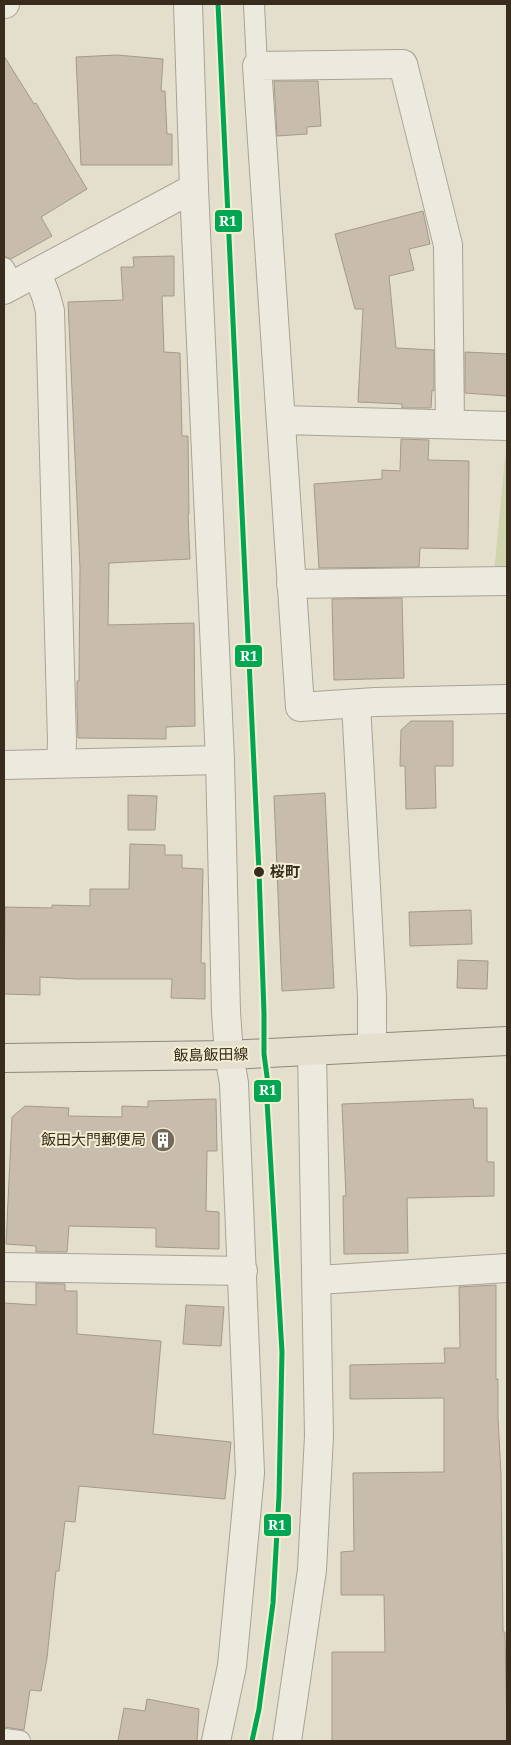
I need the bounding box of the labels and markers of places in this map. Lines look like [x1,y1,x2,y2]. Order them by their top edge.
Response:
place label: 桜町 [270,861,300,881]
marker: 桜町 [252,865,266,879]
building icon: 飯田大門郵便局 [150,1127,176,1153]
place label: 飯田大門郵便局 [41,1129,146,1149]

